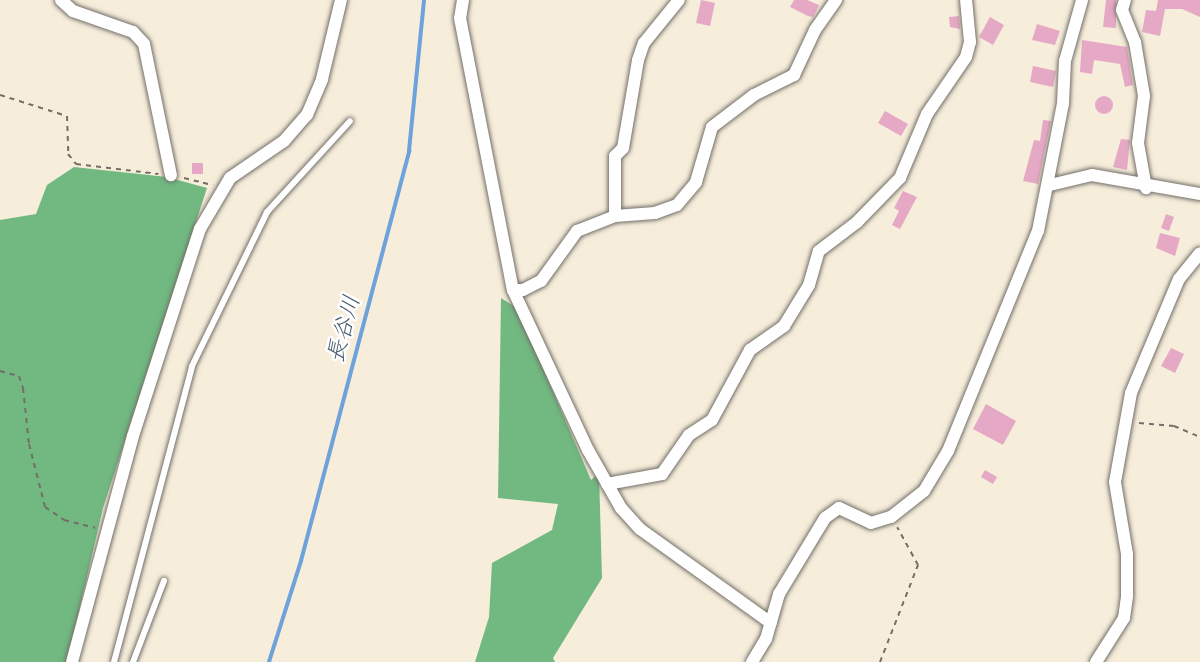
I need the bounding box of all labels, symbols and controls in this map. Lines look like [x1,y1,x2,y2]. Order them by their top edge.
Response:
water label: 長谷川 [322,292,366,366]

